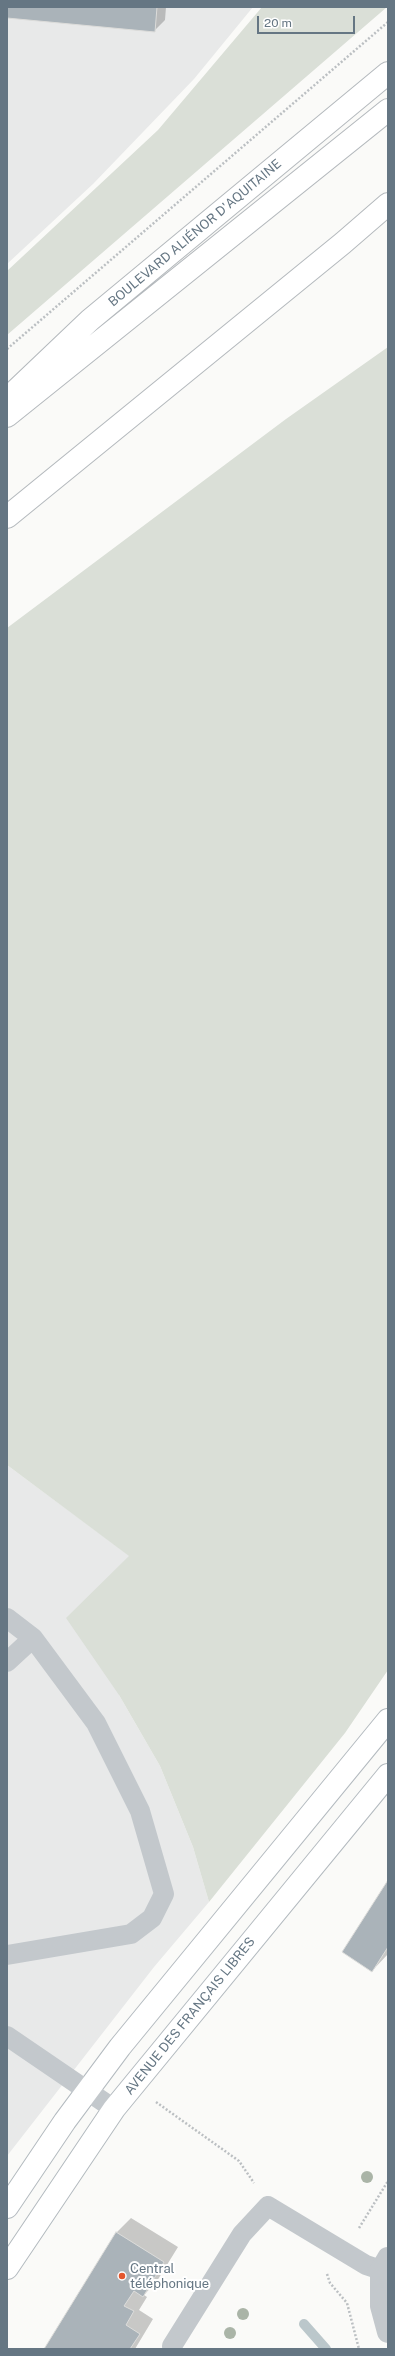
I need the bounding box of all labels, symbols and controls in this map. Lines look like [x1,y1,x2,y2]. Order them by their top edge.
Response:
scale bar [259,8,357,34]
text: 20 m [264,16,292,30]
street label: BOULEVARD ALIÉNOR D'AQUITAINE [105,156,285,310]
street label: AVENUE DES FRANÇAIS LIBRES [121,1934,259,2098]
place label: Central téléphonique [130,2261,209,2292]
marker: Central téléphonique [117,2271,127,2281]

